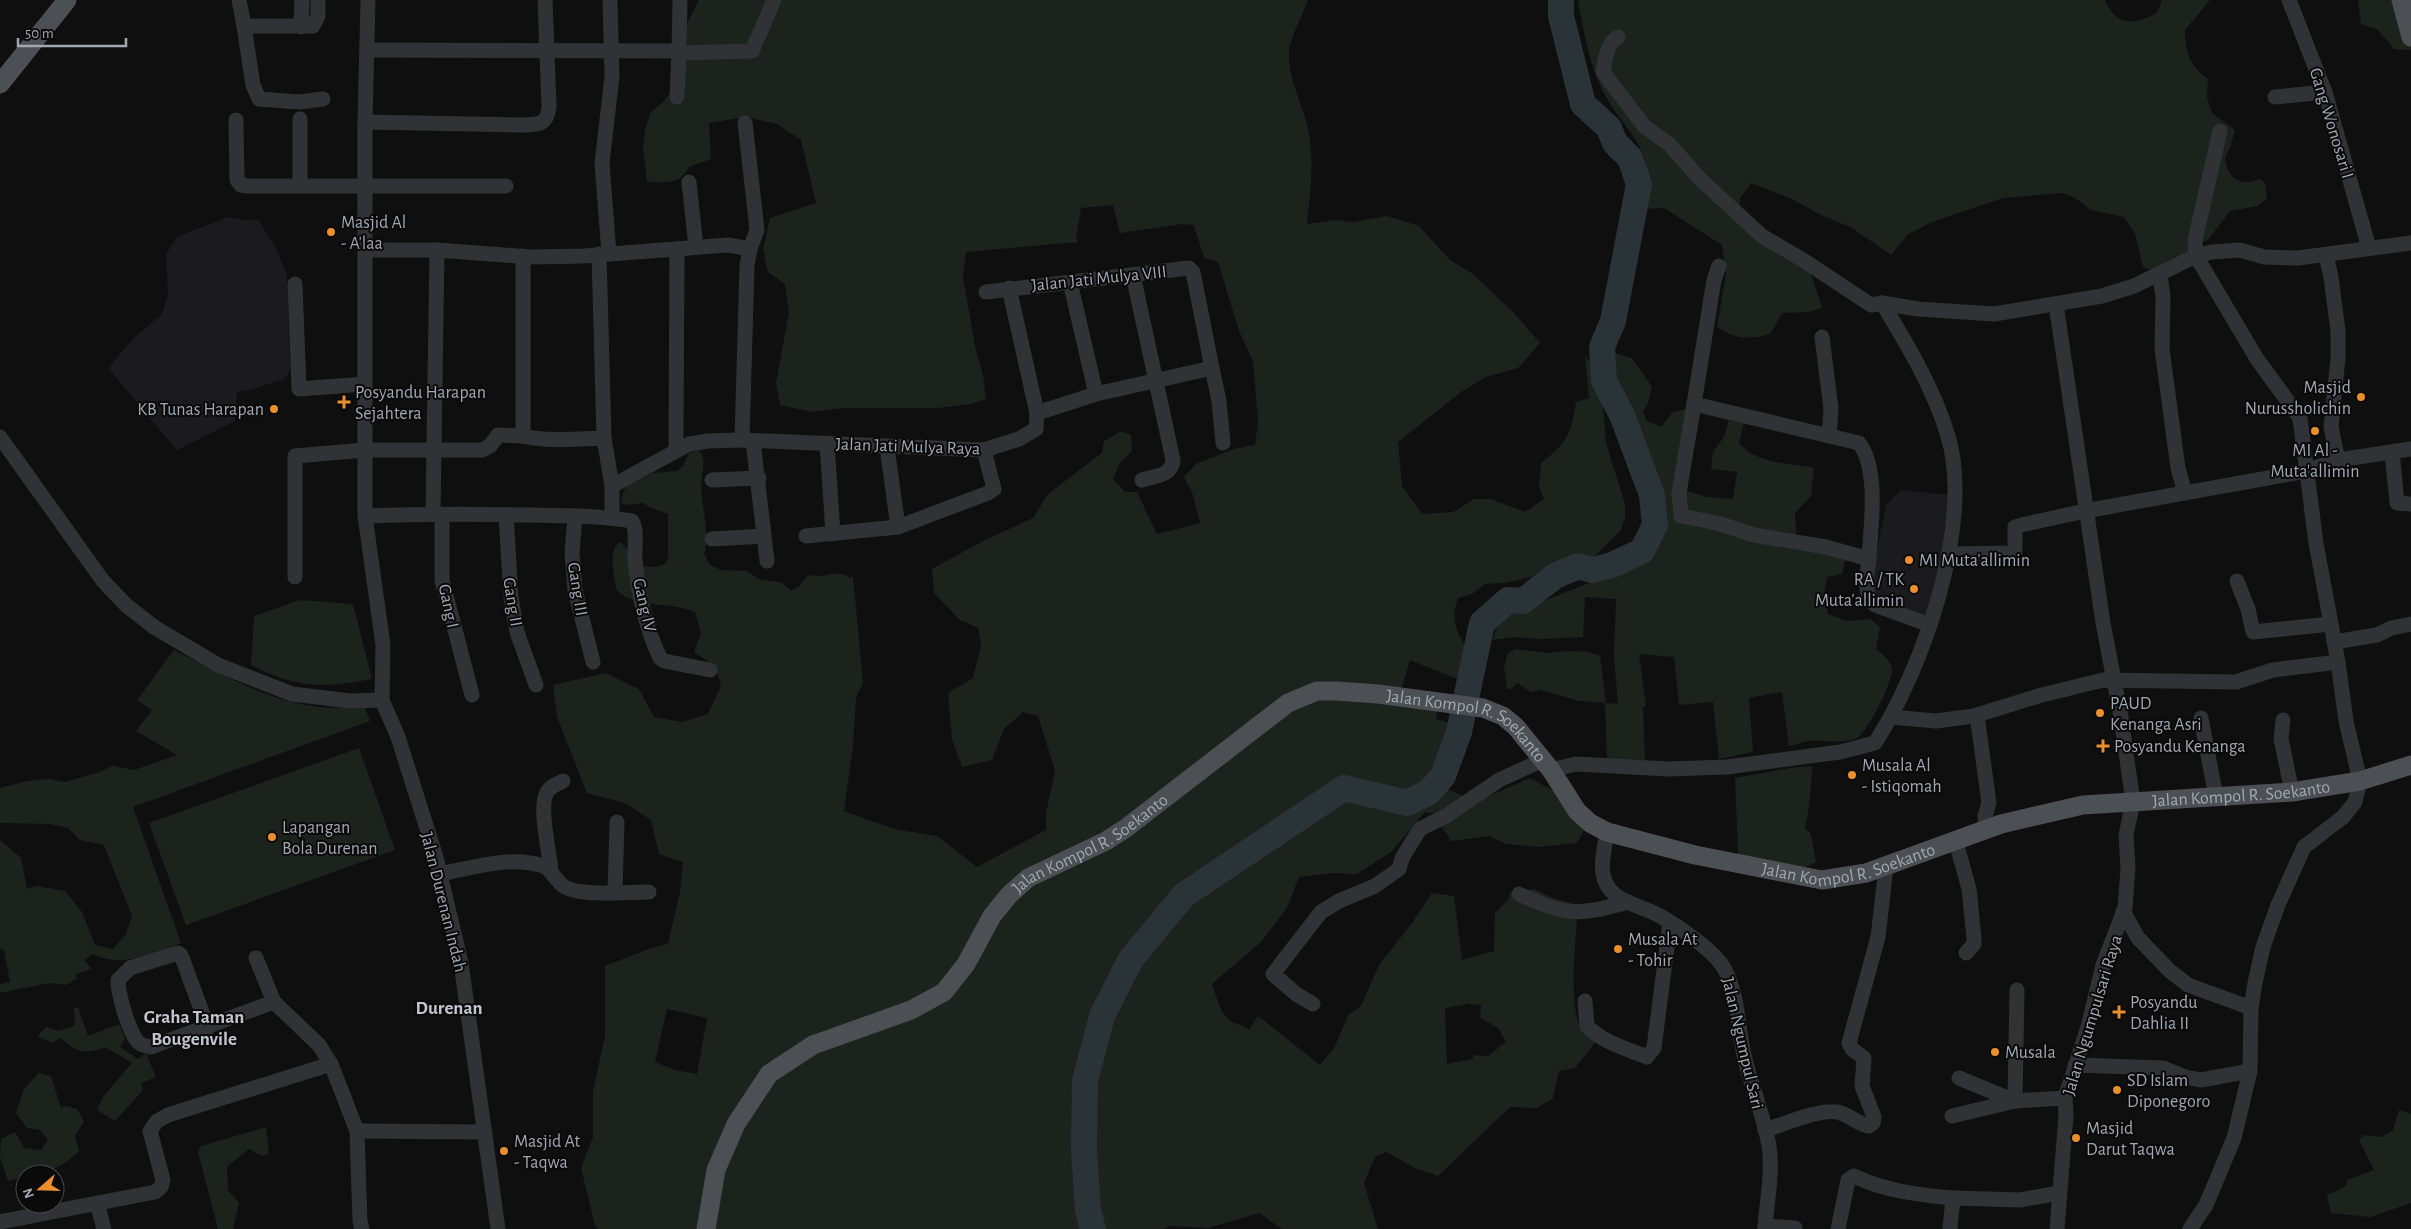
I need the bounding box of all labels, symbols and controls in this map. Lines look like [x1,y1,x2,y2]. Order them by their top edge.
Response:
scale bar [18,15,125,47]
text: 50 m [25,26,54,41]
street label: Gang Wonosari I [2306,66,2356,181]
place label: Masjid Al - A'laa [341,214,406,253]
marker: Masjid Al - A'laa [325,226,337,238]
street label: Jalan Jati Mulya VIII [1031,263,1168,295]
place label: Masjid Nurussholichin [2245,379,2351,418]
place label: Posyandu Harapan Sejahtera [355,384,486,423]
marker: Masjid Nurussholichin [2355,391,2367,403]
marker: Posyandu Harapan Sejahtera [337,395,351,409]
place label: KB Tunas Harapan [137,401,264,419]
marker: KB Tunas Harapan [268,403,280,415]
marker: MI Al - Muta'allimin [2309,425,2321,437]
street label: Jalan Jati Mulya Raya [835,435,981,459]
place label: MI Al - Muta'allimin [2270,442,2360,481]
place label: MI Muta'allimin [1919,552,2030,570]
marker: MI Muta'allimin [1903,554,1915,566]
street label: Gang III [564,561,590,617]
place label: RA / TK Muta'allimin [1815,571,1904,610]
street label: Gang II [499,576,525,628]
street label: Gang IV [629,577,659,635]
street label: Gang I [435,583,461,630]
marker: RA / TK Muta'allimin [1908,583,1920,595]
street label: Jalan Kompol R. Soekanto [1385,687,1549,766]
place label: PAUD Kenanga Asri [2110,695,2202,734]
marker: PAUD Kenanga Asri [2094,707,2106,719]
place label: Posyandu Kenanga [2114,738,2246,756]
marker: Posyandu Kenanga [2096,739,2110,753]
place label: Musala Al - Istiqomah [1862,757,1942,796]
marker: Musala Al - Istiqomah [1846,769,1858,781]
street label: Jalan Kompol R. Soekanto [2152,778,2332,811]
street label: Jalan Kompol R. Soekanto [1009,791,1172,898]
place label: Lapangan Bola Durenan [282,819,378,858]
street label: Jalan Durenan Indah [417,830,469,974]
marker: Lapangan Bola Durenan [266,831,278,843]
street label: Jalan Kompol R. Soekanto [1760,841,1938,891]
place label: Musala At - Tohir [1628,931,1698,970]
street label: Jalan Ngumpulsari Raya [2060,933,2126,1098]
marker: Musala At - Tohir [1612,943,1624,955]
street label: Jalan Ngumpul Sari [1718,976,1766,1111]
place label: Posyandu Dahlia II [2130,994,2197,1033]
district label: Durenan [416,999,482,1018]
marker: Posyandu Dahlia II [2112,1005,2126,1019]
district label: Graha Taman Bougenvile [144,1008,244,1049]
place label: Musala [2005,1044,2056,1062]
marker: Musala [1989,1046,2001,1058]
place label: SD Islam Diponegoro [2127,1072,2210,1111]
marker: SD Islam Diponegoro [2111,1084,2123,1096]
place label: Masjid Darut Taqwa [2086,1120,2175,1159]
marker: Masjid Darut Taqwa [2070,1132,2082,1144]
place label: Masjid At - Taqwa [514,1133,580,1172]
marker: Masjid At - Taqwa [498,1145,510,1157]
north arrow [15,1164,65,1214]
text: N [20,1186,37,1200]

